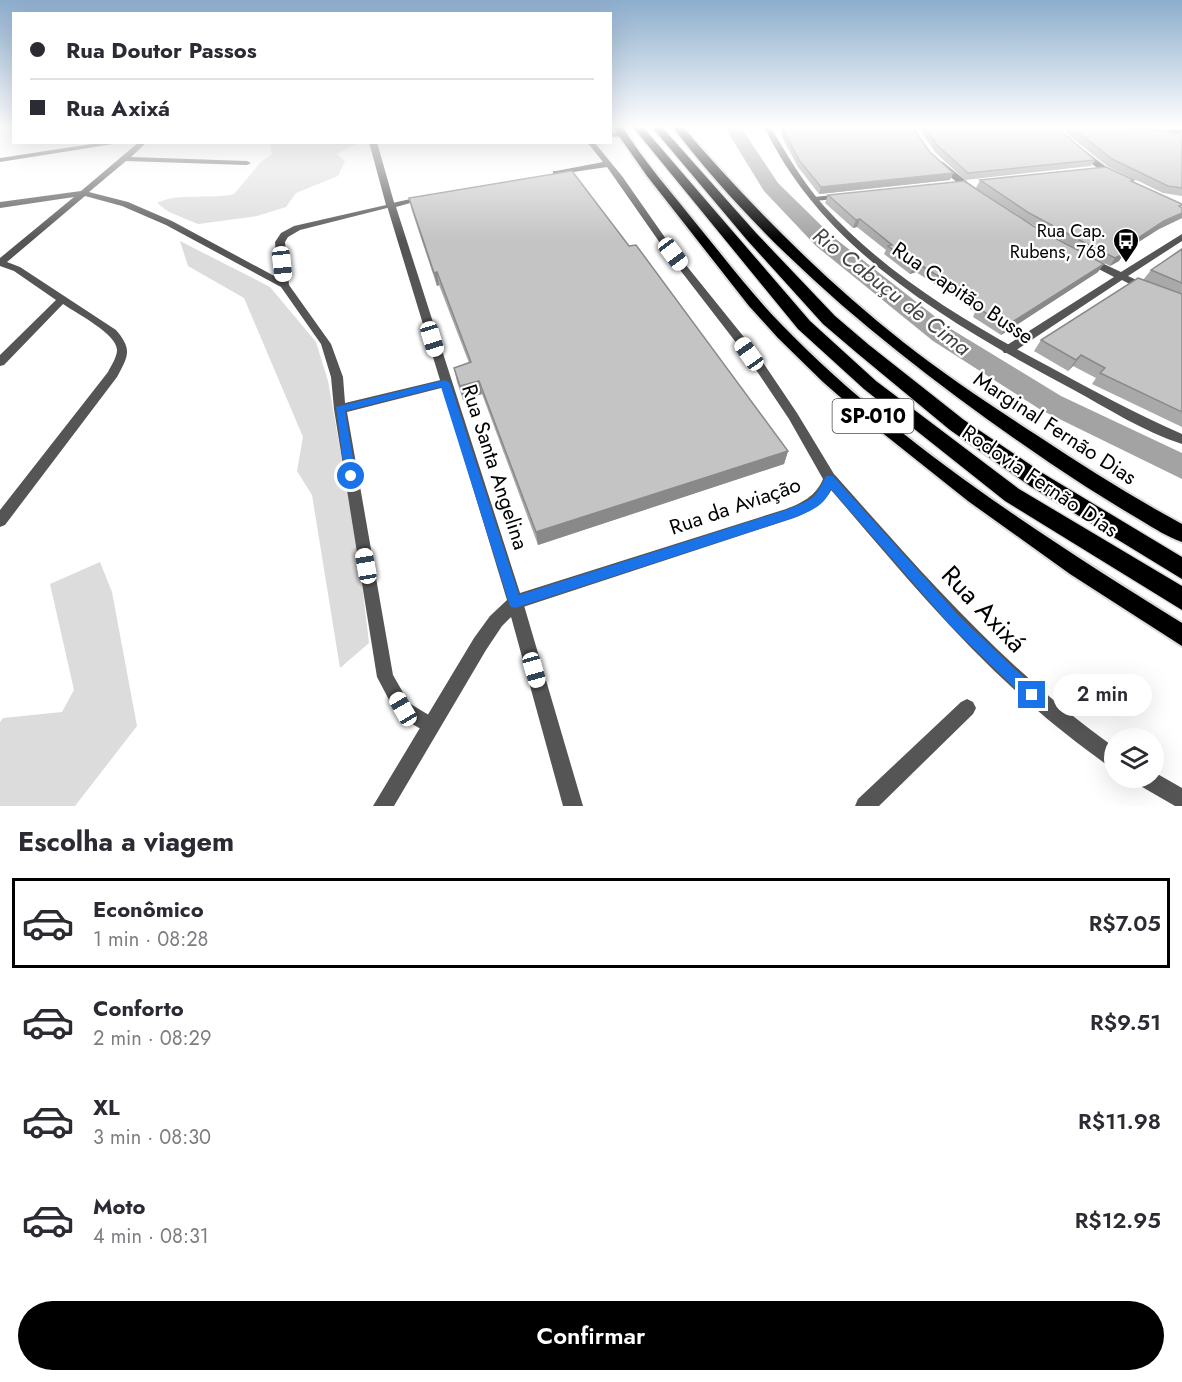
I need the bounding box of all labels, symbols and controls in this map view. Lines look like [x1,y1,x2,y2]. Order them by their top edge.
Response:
text: Rua Doutor Passos [66,34,257,66]
text: Rua Axixá [66,92,170,124]
place label: Rua Cap. Rubens, 768 [1010,218,1106,265]
water label: Rio Cabuçu de Cima [806,219,978,363]
bus stop icon: Rua Cap. Rubens, 768 [1111,226,1141,264]
car [655,234,691,274]
street label: Rua Capitão Busse [886,235,1040,352]
car [271,245,293,283]
car [418,319,446,359]
car [731,334,767,374]
street label: Marginal Fernão Dias [968,364,1142,492]
street label: Rua Santa Angelina [454,380,536,554]
road number: SP-010 [832,399,914,433]
street label: Rodovia Fernão Dias [956,418,1124,544]
route start [337,462,364,489]
street label: Rua da Aviação [665,470,805,542]
car [354,547,378,585]
street label: Rua Axixá [933,557,1035,661]
car [520,650,548,690]
callout: 2 min [1053,674,1152,716]
text: 2 min [1077,680,1128,709]
route end [1018,681,1045,708]
car [386,689,420,729]
map controls [1104,728,1164,788]
button: layers [1104,728,1164,788]
text: Escolha a viagem [18,822,234,861]
text: Econômico [93,893,204,925]
icon: car [21,896,75,950]
text: R$7.05 [1089,907,1161,939]
text: 1 min · 08:28 [93,925,209,954]
text: Conforto [93,992,184,1024]
icon: car [21,995,75,1049]
text: R$9.51 [1090,1006,1161,1038]
text: 2 min · 08:29 [93,1024,212,1053]
text: XL [93,1091,120,1123]
icon: car [21,1094,75,1148]
text: R$11.98 [1078,1105,1161,1137]
text: 3 min · 08:30 [93,1123,211,1152]
text: Moto [93,1190,146,1222]
icon: car [21,1193,75,1247]
text: R$12.95 [1075,1204,1161,1236]
text: 4 min · 08:31 [93,1222,209,1251]
button: Confirmar [18,1301,1164,1370]

